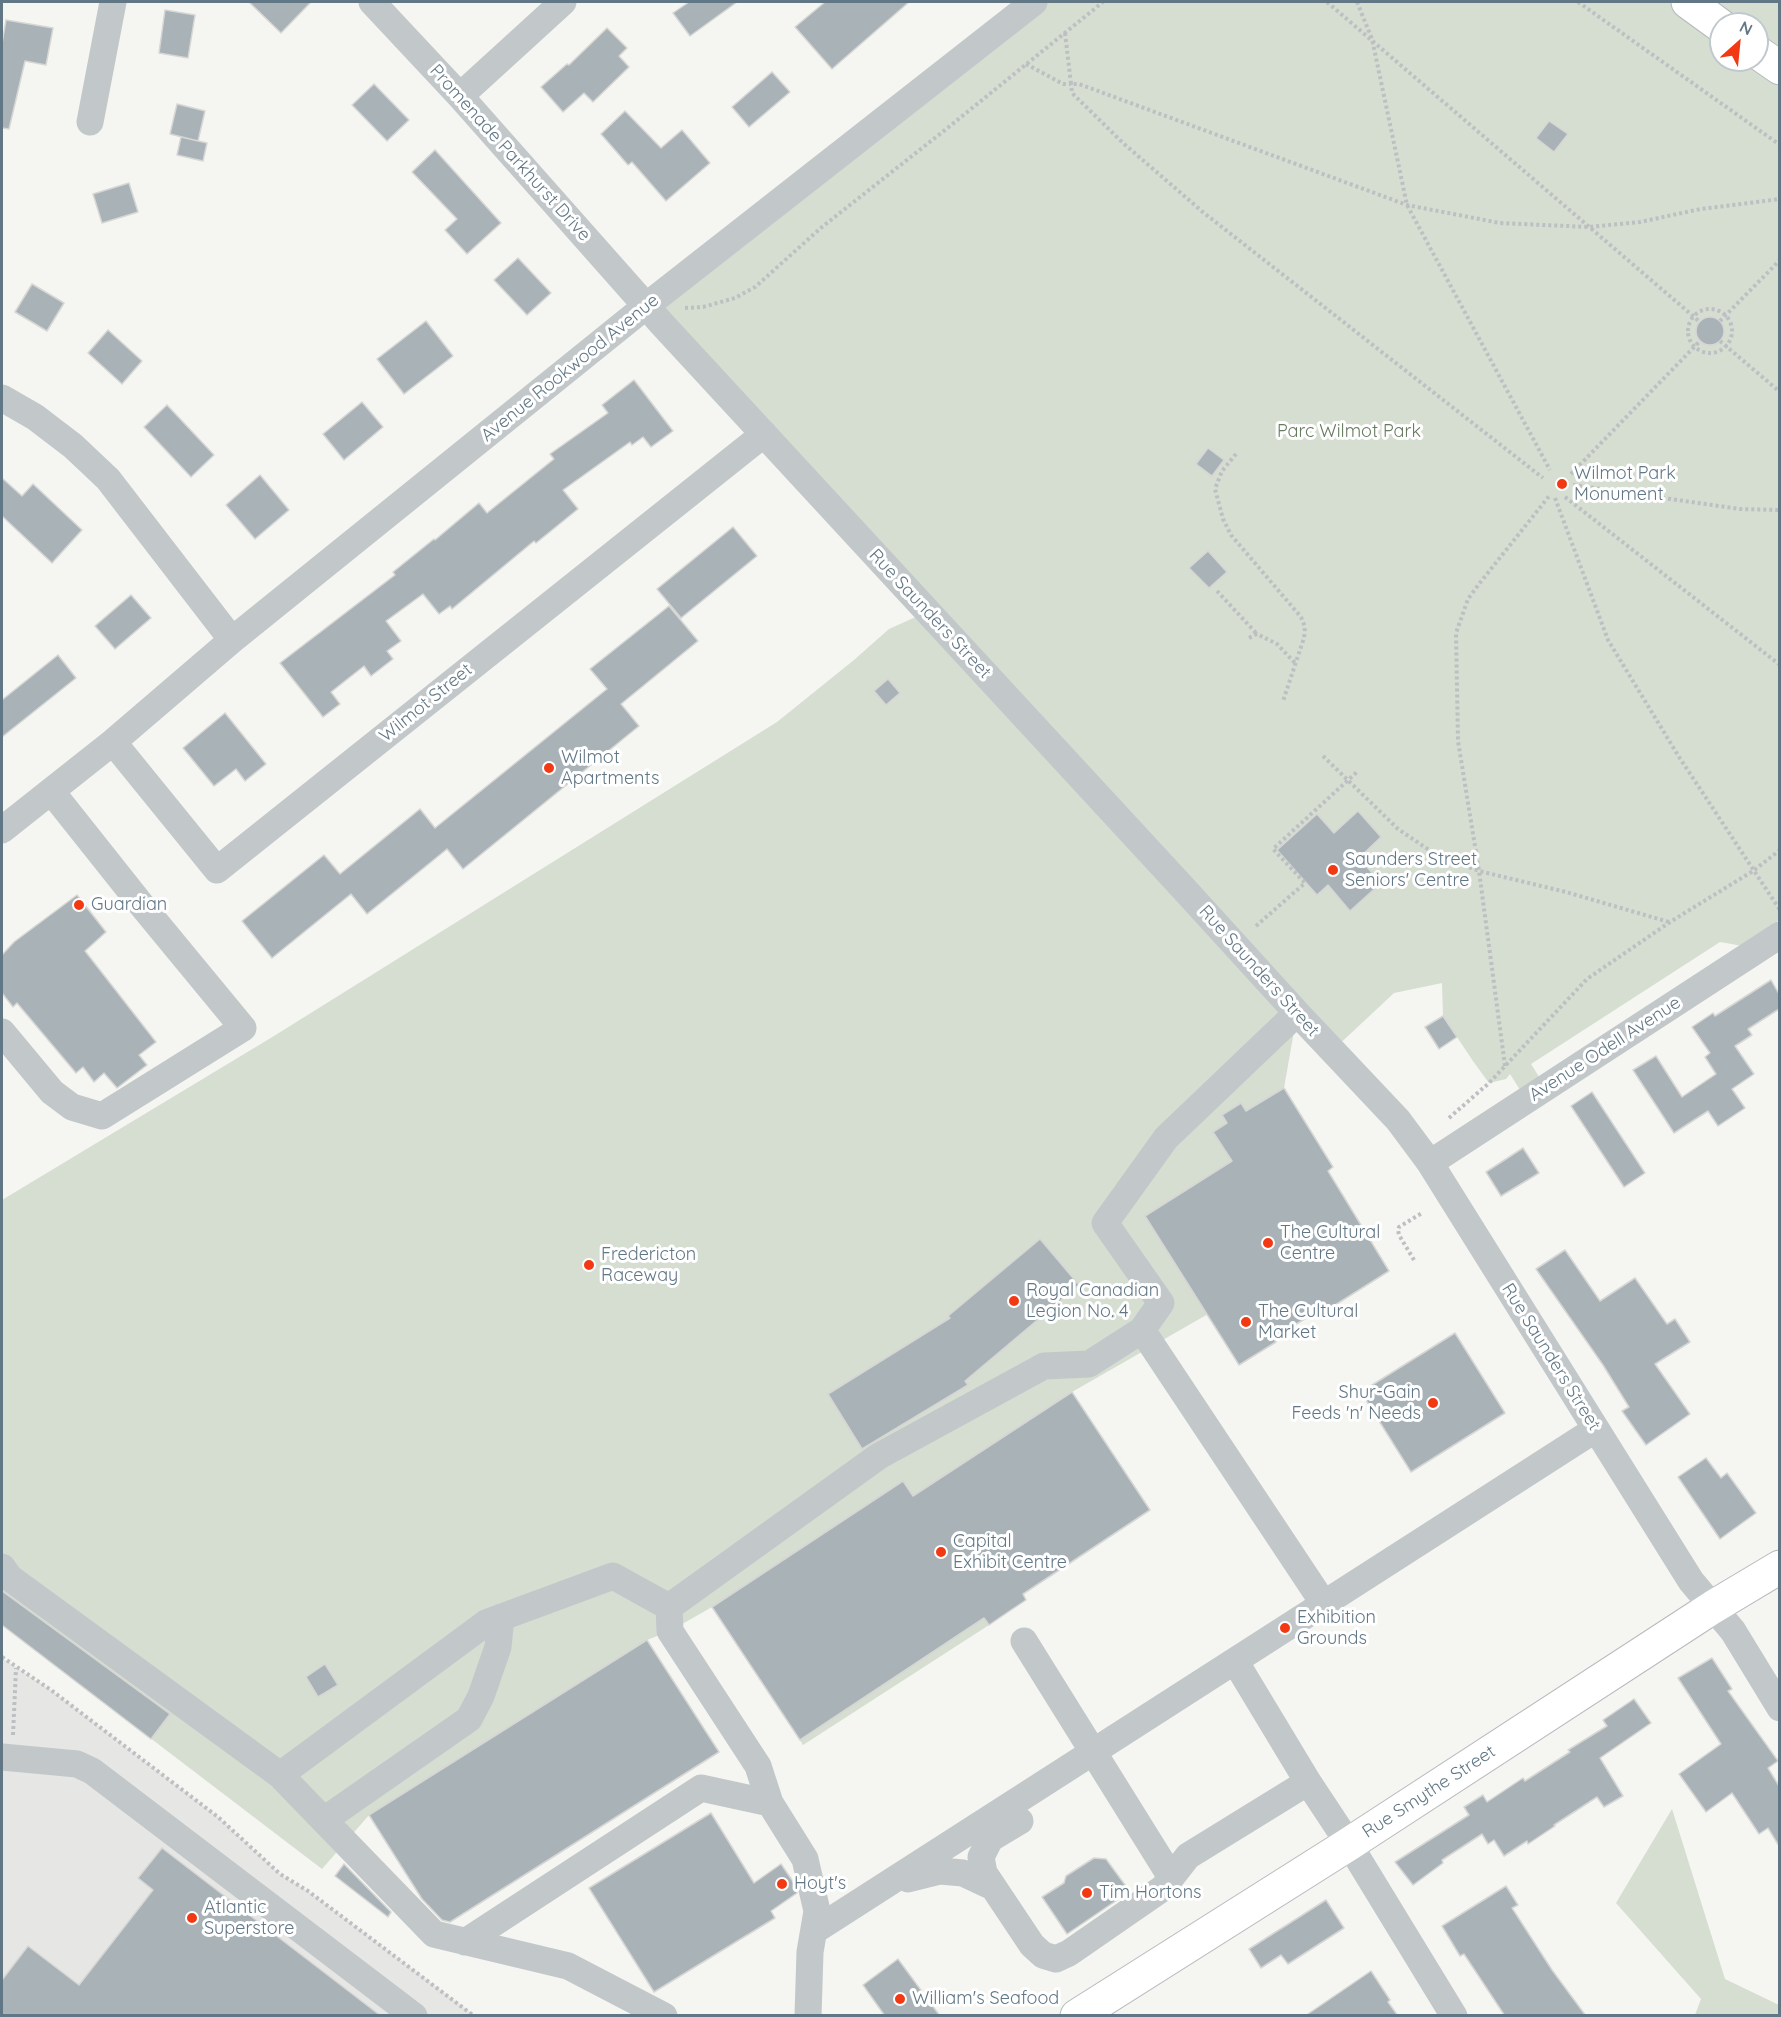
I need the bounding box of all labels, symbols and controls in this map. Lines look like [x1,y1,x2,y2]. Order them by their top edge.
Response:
north arrow [1709,12,1769,72]
text: N [1736,16,1756,39]
street label: Promenade Parkhurst Drive [425,60,595,246]
street label: Avenue Rookwood Avenue [477,290,663,446]
park label: Parc Wilmot Park [1277,421,1421,443]
place label: Wilmot Park Monument [1574,463,1676,506]
marker: Wilmot Park Monument [1555,477,1569,491]
street label: Rue Saunders Street [864,545,996,683]
street label: Wilmot Street [375,659,477,747]
place label: Wilmot Apartments [561,747,659,789]
marker: Wilmot Apartments [542,761,556,775]
place label: Saunders Street Seniors' Centre [1345,849,1477,892]
marker: Saunders Street Seniors' Centre [1326,863,1340,877]
place label: Guardian [91,894,167,916]
marker: Guardian [72,898,86,912]
street label: Rue Saunders Street [1194,901,1324,1041]
street label: Avenue Odell Avenue [1525,992,1685,1106]
place label: The Cultural Centre [1280,1222,1380,1264]
marker: The Cultural Centre [1261,1236,1275,1250]
place label: Fredericton Raceway [601,1244,696,1286]
marker: Fredericton Raceway [582,1258,596,1272]
place label: Royal Canadian Legion No. 4 [1026,1280,1159,1322]
street label: Rue Saunders Street [1497,1280,1605,1434]
marker: Royal Canadian Legion No. 4 [1007,1294,1021,1308]
place label: The Cultural Market [1258,1301,1358,1344]
marker: The Cultural Market [1239,1315,1253,1329]
place label: Shur-Gain Feeds 'n' Needs [1291,1382,1421,1424]
marker: Shur-Gain Feeds 'n' Needs [1426,1396,1440,1410]
place label: Capital Exhibit Centre [953,1531,1067,1574]
marker: Capital Exhibit Centre [934,1545,948,1559]
place label: Exhibition Grounds [1297,1607,1376,1650]
marker: Exhibition Grounds [1278,1621,1292,1635]
street label: Rue Smythe Street [1358,1741,1500,1843]
place label: Hoyt's [794,1873,846,1895]
marker: Hoyt's [775,1877,789,1891]
place label: Tim Hortons [1099,1882,1202,1904]
marker: Tim Hortons [1080,1886,1094,1900]
place label: Atlantic Superstore [204,1897,294,1940]
marker: Atlantic Superstore [185,1911,199,1925]
place label: William's Seafood [912,1988,1059,2010]
marker: William's Seafood [893,1992,907,2006]

